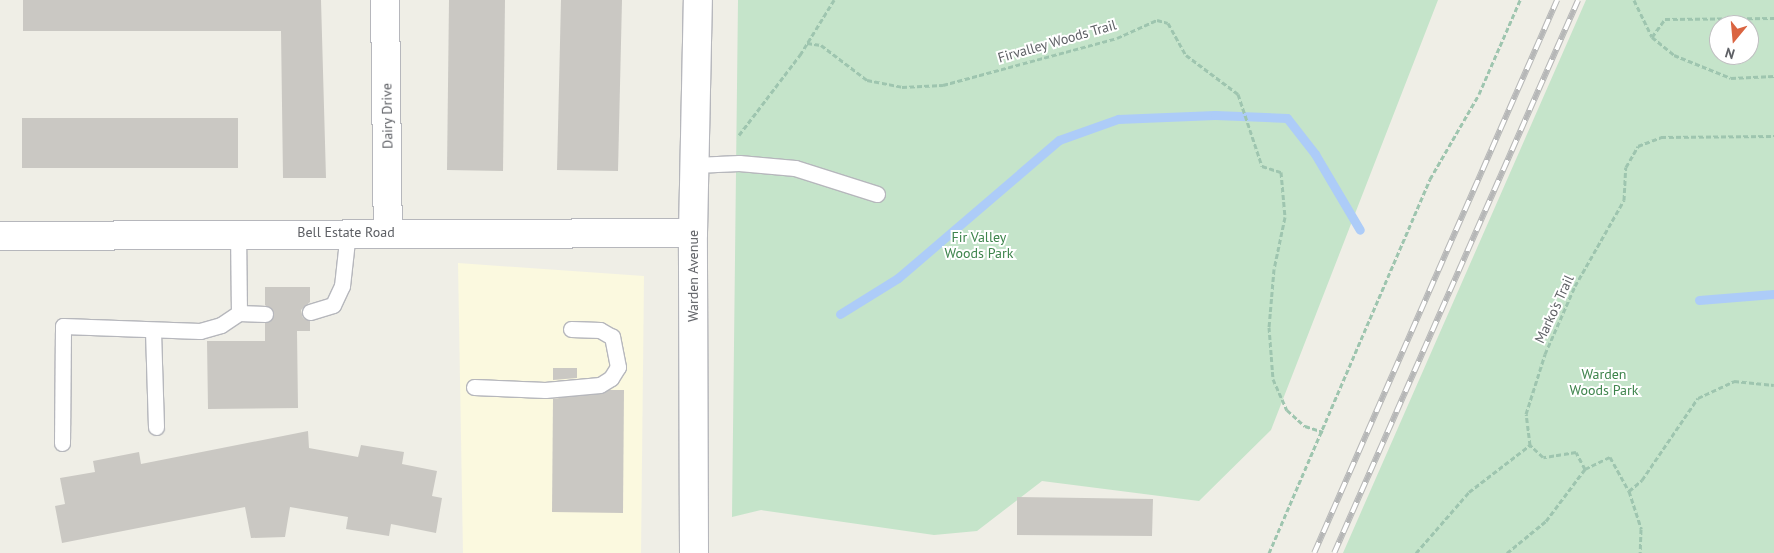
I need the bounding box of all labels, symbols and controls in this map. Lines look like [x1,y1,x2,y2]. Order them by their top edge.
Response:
north arrow [1709,15,1759,65]
street label: Firvalley Woods Trail [995,16,1119,66]
text: N [1723,43,1737,63]
street label: Dairy Drive [378,83,396,149]
street label: Bell Estate Road [297,224,395,240]
park label: Fir Valley Woods Park [945,229,1013,262]
street label: Warden Avenue [685,230,701,322]
street label: Marko's Trail [1531,272,1577,346]
park label: Warden Woods Park [1570,366,1638,398]

